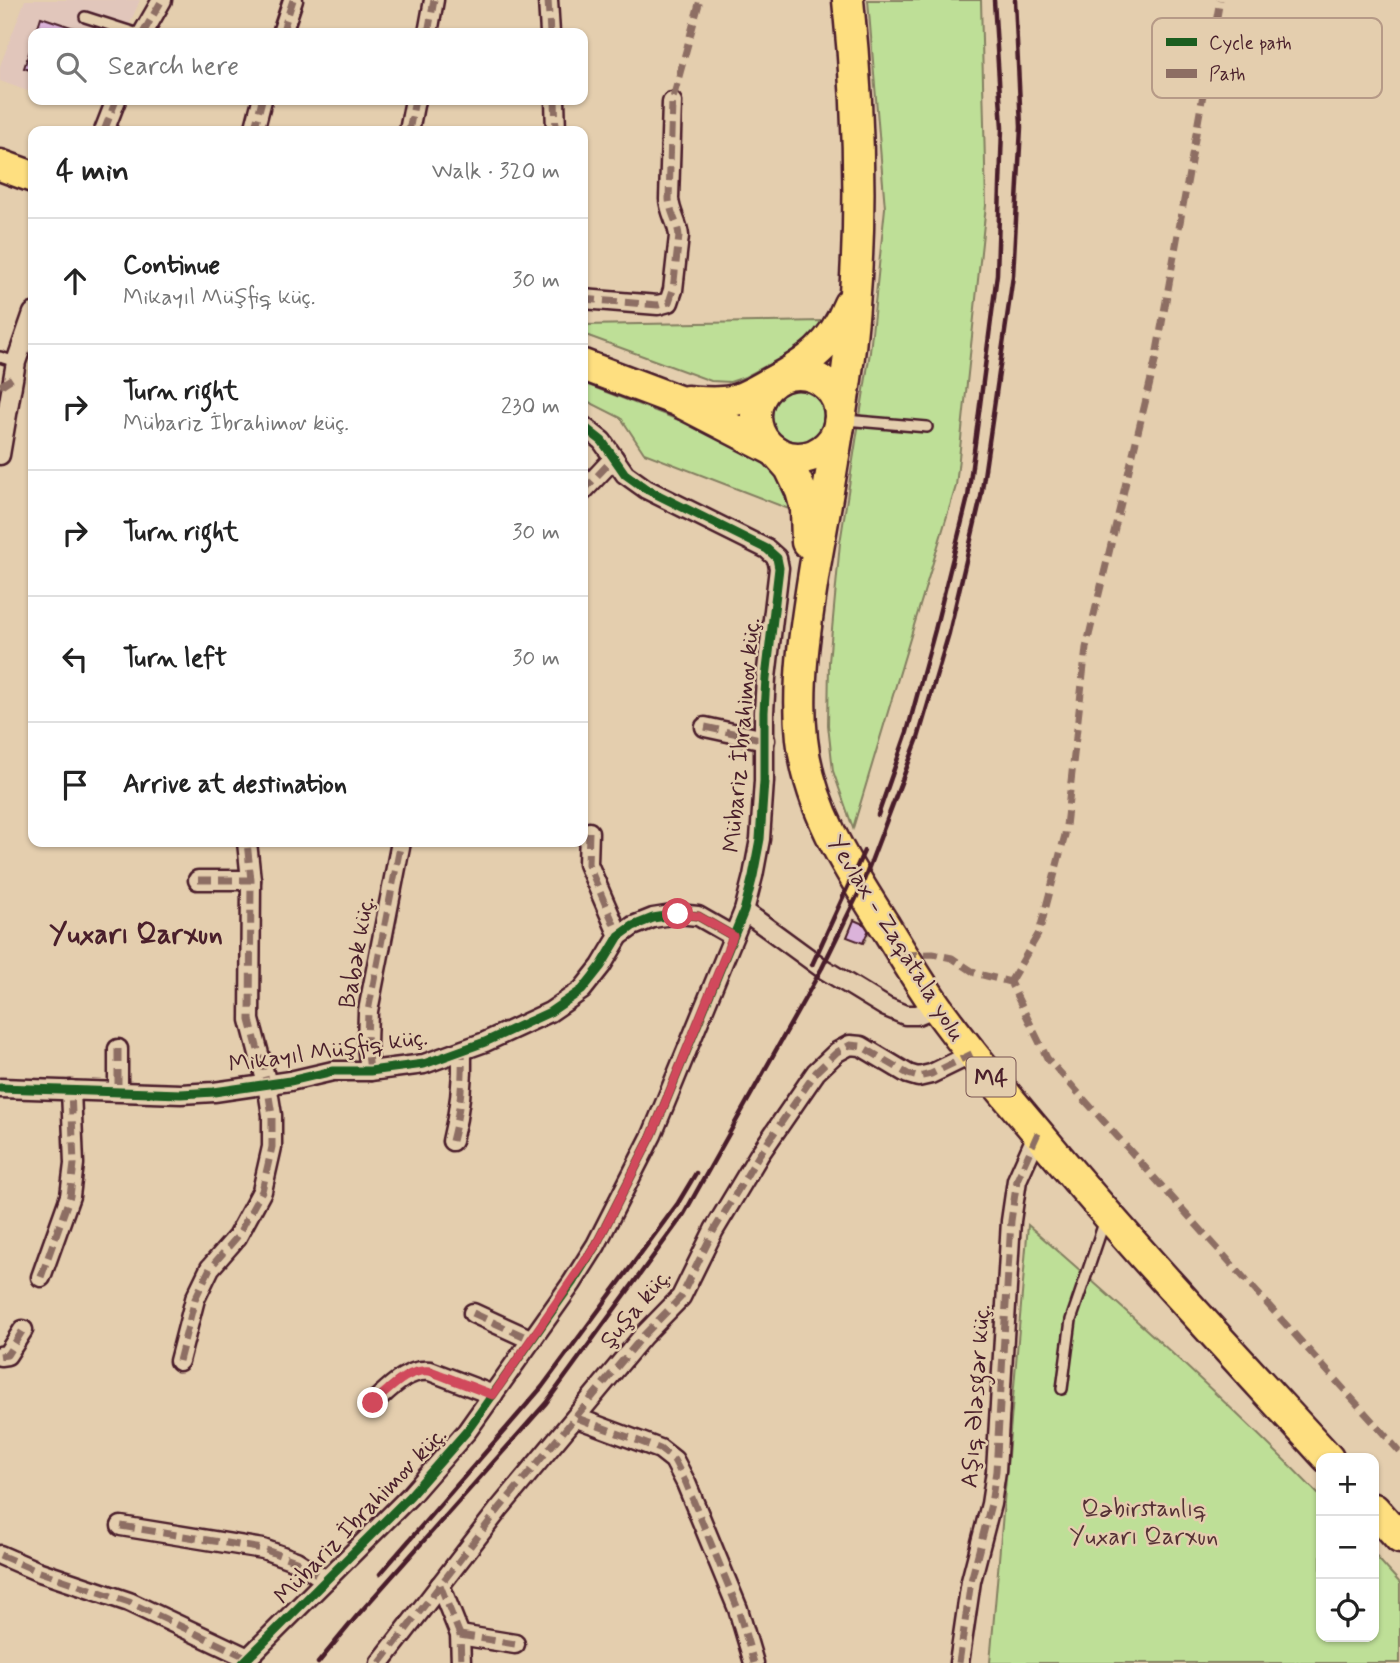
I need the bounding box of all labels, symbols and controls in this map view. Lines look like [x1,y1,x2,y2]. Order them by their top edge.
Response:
legend [1152,18,1382,98]
search box [28,28,588,105]
text: Cycle path [1209,31,1292,56]
icon: search [52,48,90,86]
text: Search here [108,50,239,84]
text: Path [1209,62,1246,87]
text: 4 min [56,152,129,191]
text: Walk · 320 m [432,157,560,187]
text: Continue [123,249,220,283]
icon: ahead [56,262,94,300]
text: 30 m [512,266,560,296]
text: Mikayıl Müşfiq küç. [123,283,315,313]
text: Turn right [123,375,239,409]
icon: right [56,388,94,426]
text: 230 m [501,392,560,422]
text: Mübariz İbrahimov küç. [123,409,349,439]
icon: right [56,514,94,552]
text: Turn right [123,516,239,550]
text: 30 m [512,518,560,548]
street label: Mübariz İbrahimov küç. [717,616,768,854]
icon: left [56,640,94,678]
text: Turn left [123,642,227,676]
text: 30 m [512,644,560,674]
icon: arrive [56,766,94,804]
text: Arrive at destination [123,768,347,802]
street label: Yevlax - Zaqatala yolu [820,830,972,1048]
street label: Babək küç. [332,894,383,1011]
route start [662,898,693,929]
district label: Yuxarı Qarxun [49,917,223,954]
street label: Mikayıl Müşfiq küç. [227,1022,430,1081]
road number: M4 [967,1058,1016,1096]
street label: Şuşa küç. [593,1262,679,1356]
street label: Aşıq Ələsgər küç. [955,1303,1001,1489]
route end [357,1387,388,1418]
street label: Mübariz İbrahimov küç. [268,1420,454,1612]
map controls [1316,1453,1379,1642]
button: + [1316,1453,1379,1516]
park label: Qəbirstanlıq Yuxarı Qarxun [1070,1494,1218,1553]
button: − [1316,1516,1379,1579]
button: locate [1316,1579,1379,1642]

